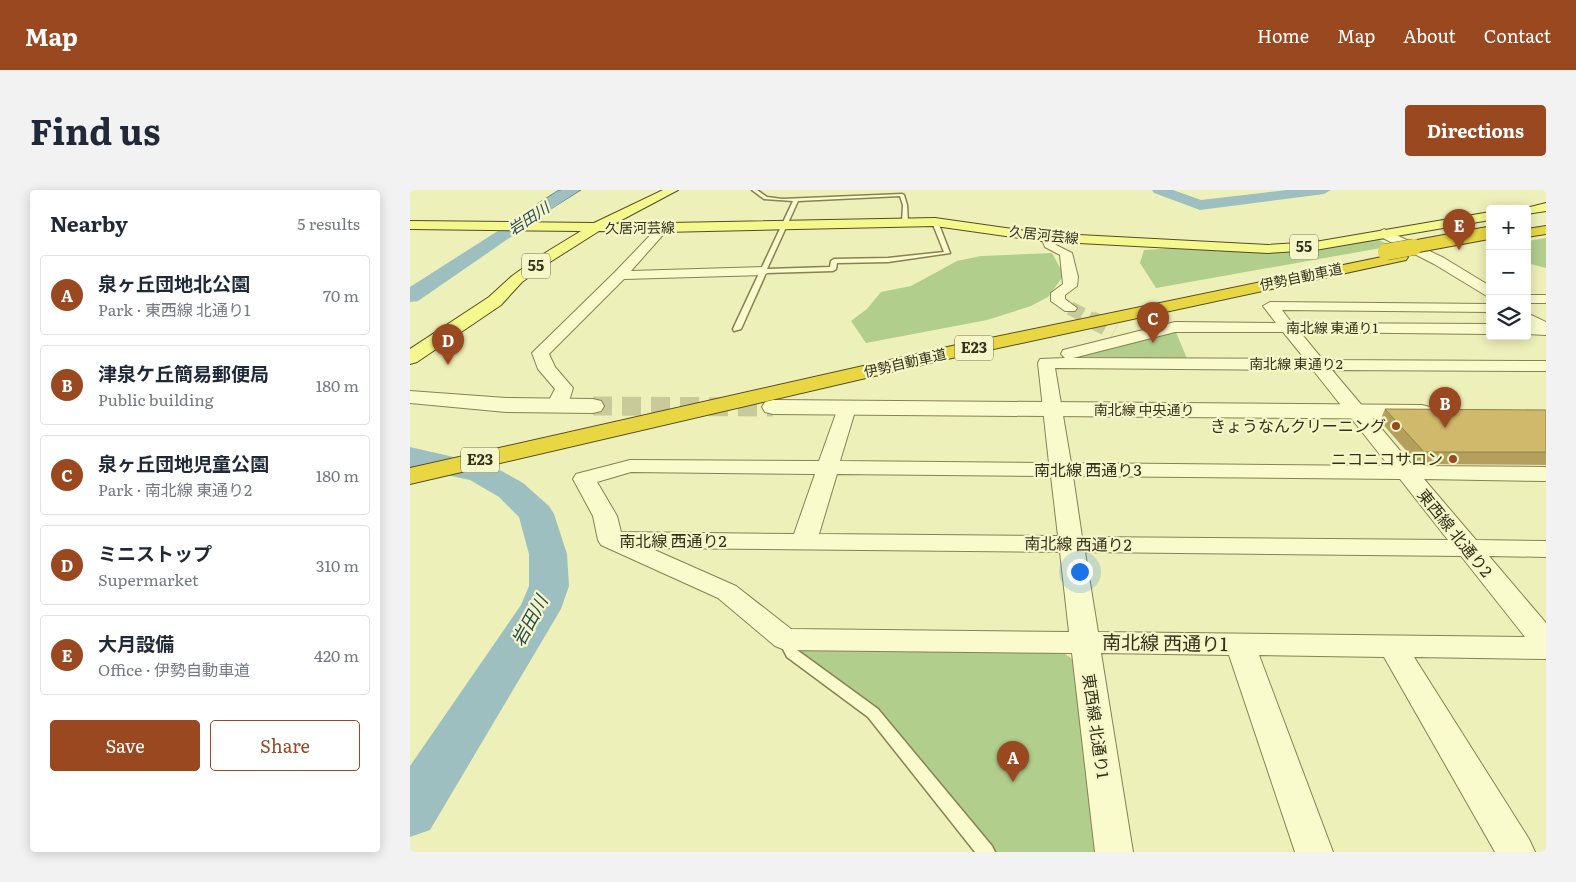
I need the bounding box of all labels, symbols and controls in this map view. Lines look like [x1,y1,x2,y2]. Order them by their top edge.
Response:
text: Map [25,18,78,53]
text: Home [1257,22,1309,49]
text: Map [1337,22,1375,49]
text: About [1403,22,1456,49]
text: Contact [1484,22,1551,49]
text: Find us [30,104,160,156]
button: Directions [1405,105,1546,156]
water label: 岩田川 [503,195,555,240]
map controls [1486,205,1531,340]
button: + [1486,205,1531,250]
text: Nearby [50,207,128,238]
pin: E [1443,209,1475,250]
text: 5 results [297,211,360,235]
street label: 久居河芸線 [605,216,675,238]
street label: 久居河芸線 [1008,220,1080,248]
road number: 55 [1290,234,1318,260]
button: − [1486,250,1531,295]
road number: 55 [522,254,550,278]
street label: 伊勢自動車道 [1258,258,1344,295]
text: 泉ヶ丘団地北公園 [98,269,250,297]
text: A [61,283,73,307]
text: 70 m [323,283,359,307]
button: layers [1486,295,1531,340]
text: Park · 東西線 北通り1 [98,297,251,321]
pin: C [1137,302,1169,343]
street label: 南北線 東通り1 [1286,317,1379,337]
pin: D [432,324,464,365]
road number: E23 [955,336,993,360]
street label: 伊勢自動車道 [862,343,948,381]
street label: 南北線 東通り2 [1249,353,1343,373]
text: 津泉ケ丘簡易郵便局 [98,359,269,387]
text: B [61,373,73,397]
text: 180 m [316,373,359,397]
text: Public building [98,387,214,411]
pin: B [1429,387,1461,428]
street label: 南北線 中央通り [1094,399,1194,419]
place label: きょうなんクリーニング [1210,413,1386,437]
marker: きょうなんクリーニング [1390,420,1402,432]
place label: ニコニコサロン [1331,446,1443,470]
road number: E23 [461,448,499,472]
text: 泉ヶ丘団地児童公園 [98,449,269,477]
marker: ニコニコサロン [1447,453,1459,465]
street label: 南北線 西通り3 [1034,457,1142,481]
text: C [61,463,73,487]
text: 180 m [316,463,359,487]
text: Park · 南北線 東通り2 [98,477,252,501]
street label: 東西線 北通り2 [1413,483,1499,582]
street label: 南北線 西通り2 [619,528,727,552]
street label: 南北線 西通り2 [1024,530,1132,556]
text: ミニストップ [98,539,212,567]
text: D [61,553,73,577]
text: 310 m [316,553,359,577]
your location [1067,559,1093,585]
text: Supermarket [98,567,198,591]
water label: 岩田川 [504,588,555,650]
street label: 南北線 西通り1 [1102,627,1228,657]
text: 大月設備 [98,629,174,657]
text: E [62,643,72,667]
text: 420 m [314,643,359,667]
text: Office · 伊勢自動車道 [98,657,250,681]
street label: 東西線 北通り1 [1078,672,1116,780]
button: Save [50,720,200,771]
button: Share [210,720,360,771]
pin: A [997,741,1029,782]

